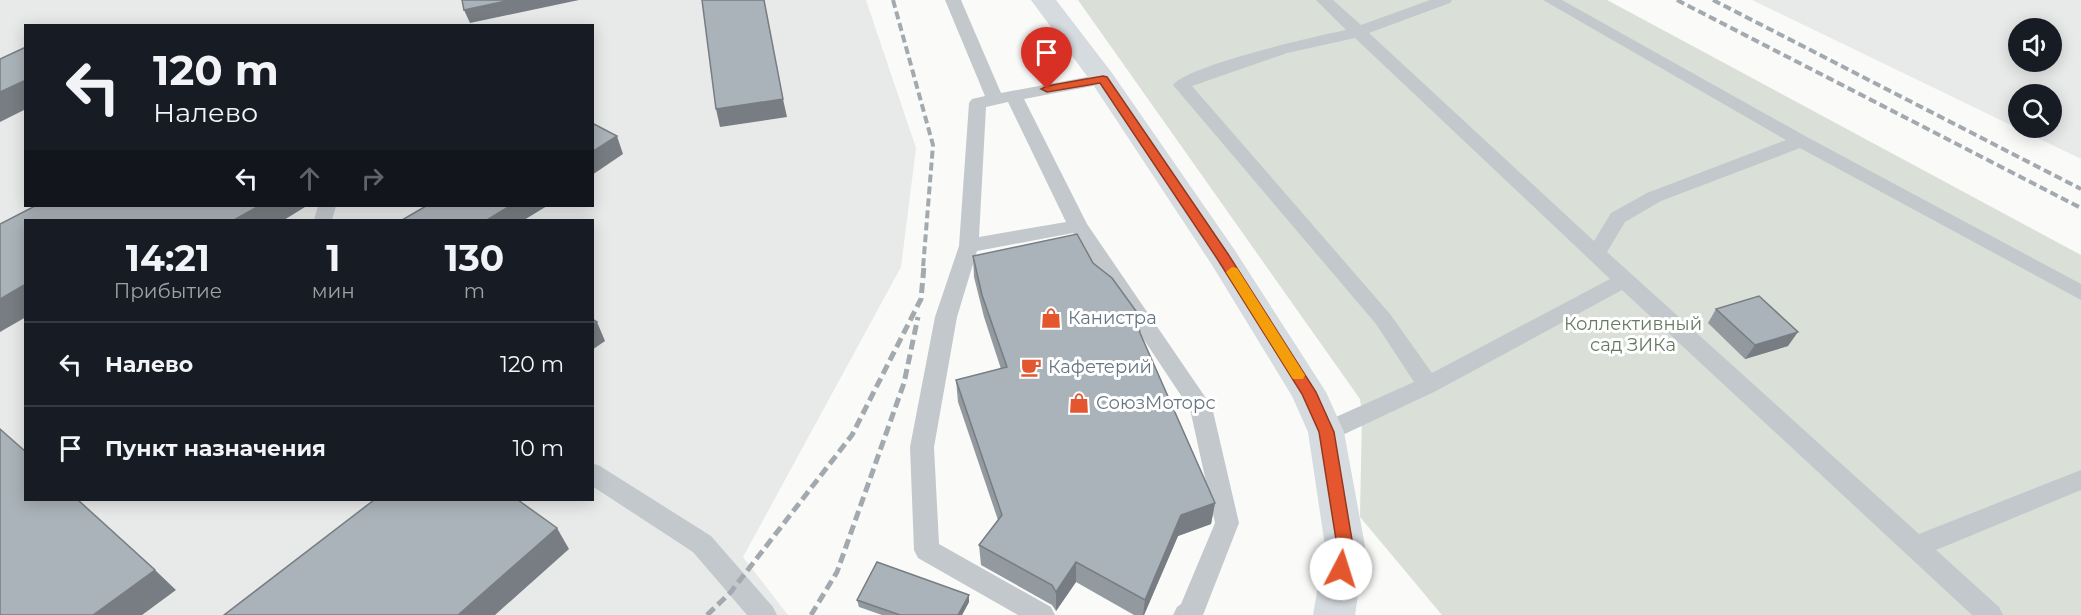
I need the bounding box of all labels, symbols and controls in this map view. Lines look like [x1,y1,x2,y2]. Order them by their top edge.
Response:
map controls [2008,18,2062,138]
button: sound [2008,18,2062,72]
pin [1021,27,1072,89]
icon: arrive [1030,36,1063,69]
text: 120 m [153,44,279,96]
icon: left [54,48,132,126]
button: search [2008,84,2062,138]
text: Налево [153,96,258,129]
icon: left [230,162,263,195]
icon: ahead [293,162,326,195]
icon: right [356,162,389,195]
text: 14:21 [126,236,210,280]
text: 1 [326,236,340,280]
text: 130 [444,236,504,280]
text: Прибытие [114,279,222,303]
text: мин [312,279,355,303]
text: m [464,279,485,303]
shop icon: Канистра [1039,306,1063,330]
place label: Канистра [1068,307,1157,329]
park label: Коллективный сад ЗИКа [1564,313,1702,356]
icon: left [54,348,87,381]
text: Налево [105,351,193,378]
text: 120 m [500,351,564,378]
cafe icon: Кафетерий [1019,355,1043,379]
place label: Кафетерий [1048,356,1152,378]
shop icon: СоюзМоторс [1067,391,1091,415]
place label: СоюзМоторс [1096,392,1216,414]
icon: arrive [54,432,87,465]
text: Пункт назначения [105,435,326,462]
text: 10 m [512,435,564,462]
position arrow [1309,537,1373,601]

